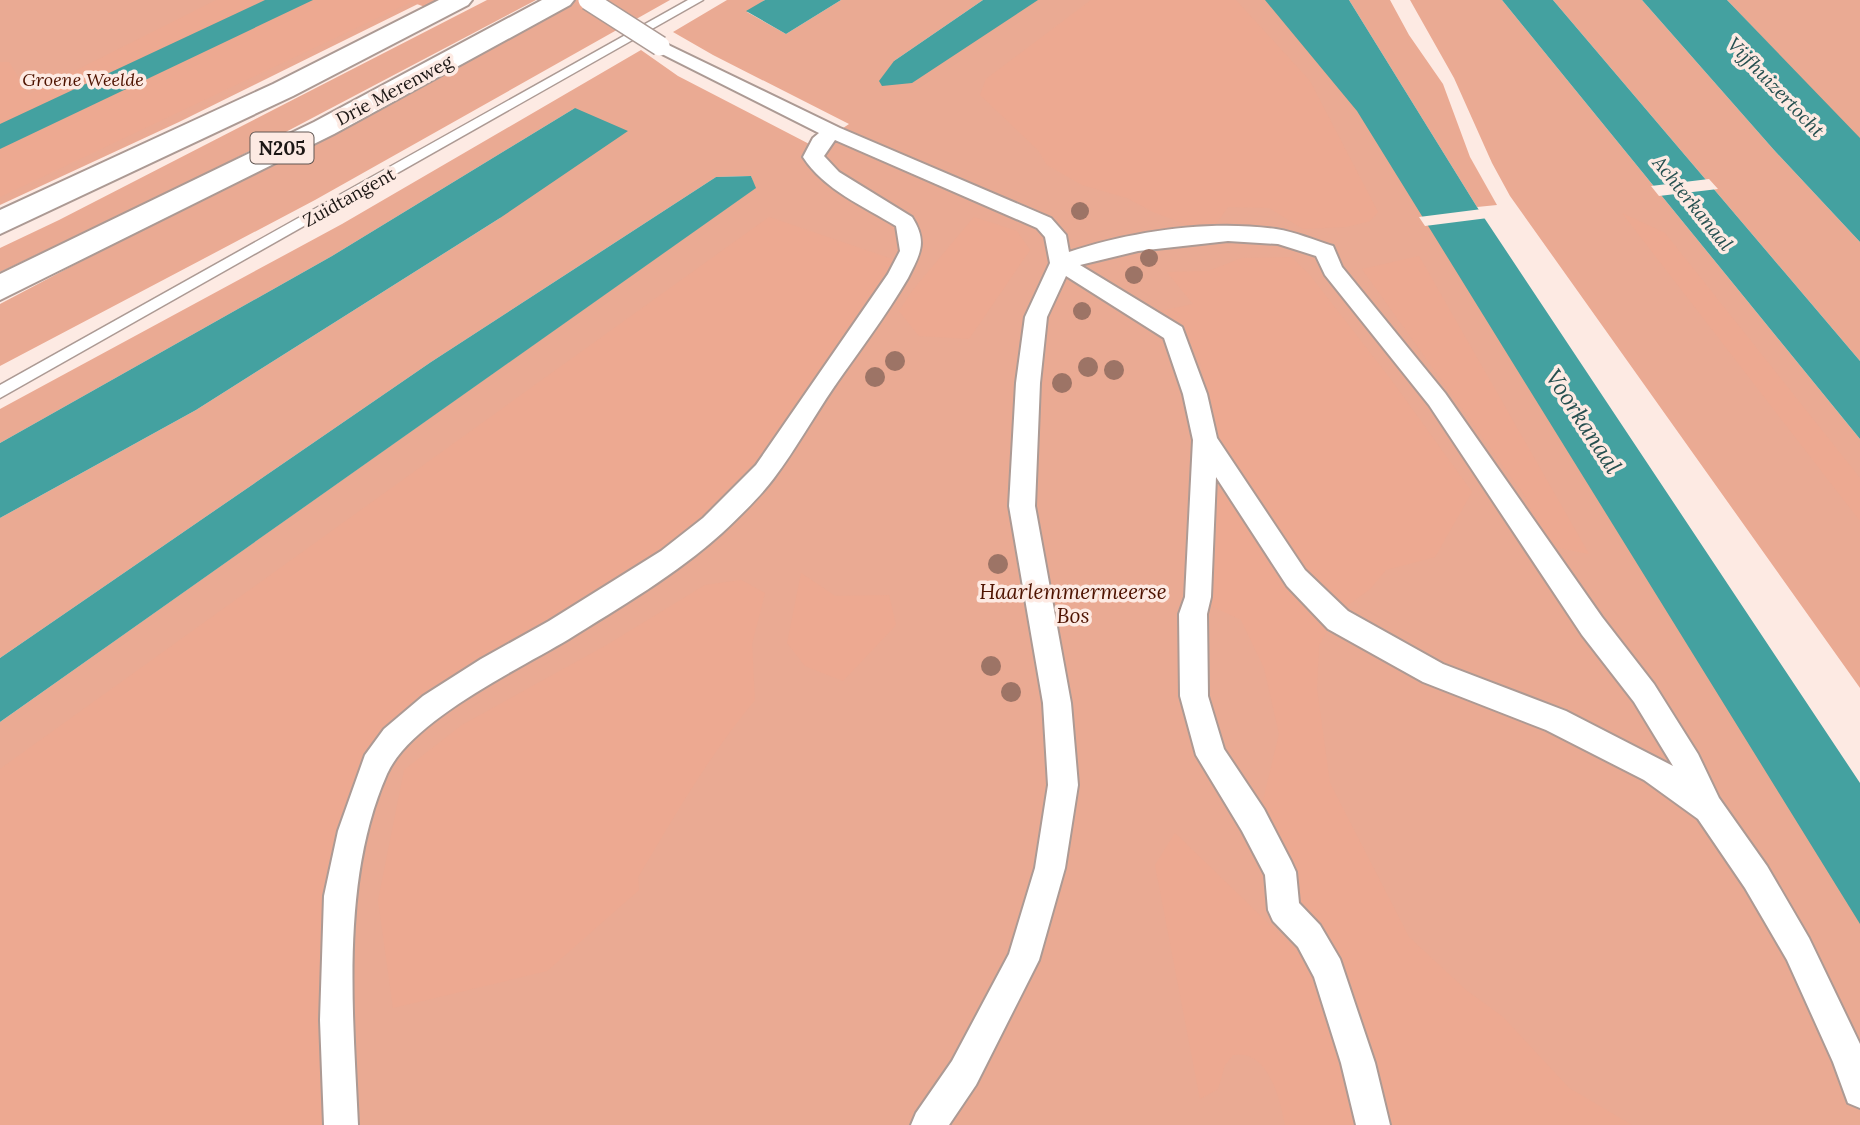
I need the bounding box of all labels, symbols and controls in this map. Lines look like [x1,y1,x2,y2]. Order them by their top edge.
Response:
water label: Vijfhuizertocht [1722,32,1830,142]
street label: Drie Merenweg [332,49,457,130]
park label: Groene Weelde [22,68,144,91]
road number: N205 [250,132,314,164]
water label: Achterkanaal [1647,150,1739,255]
street label: Zuidtangent [299,162,399,232]
water label: Voorkanaal [1540,363,1629,479]
park label: Haarlemmermeerse Bos [979,578,1167,629]

